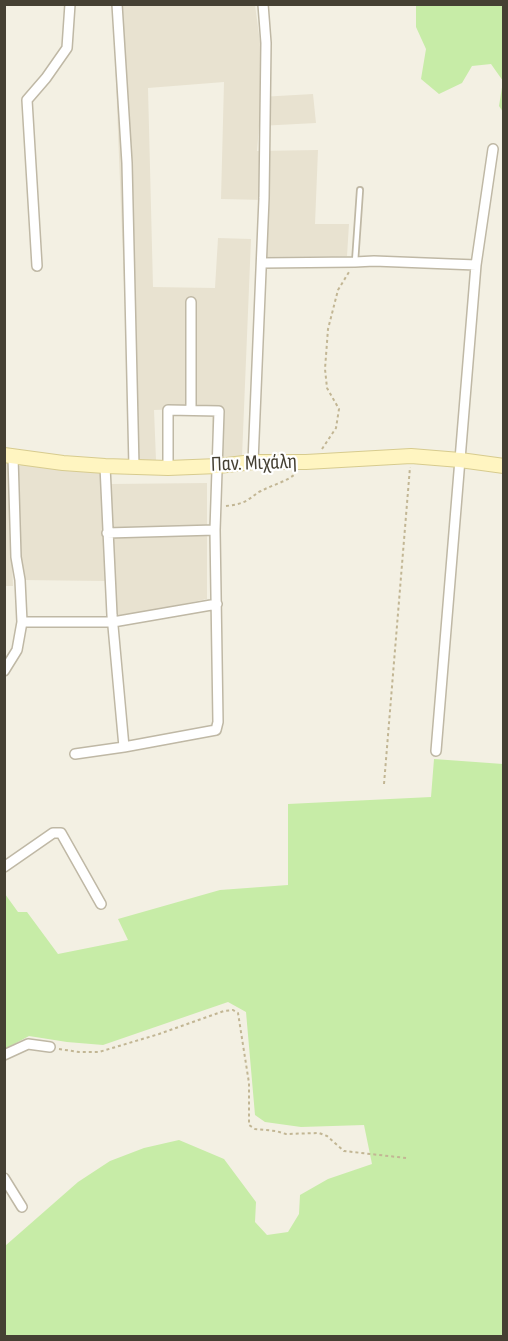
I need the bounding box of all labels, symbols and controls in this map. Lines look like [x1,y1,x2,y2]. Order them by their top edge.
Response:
street label: Παν. Μιχάλη [211,450,297,478]

